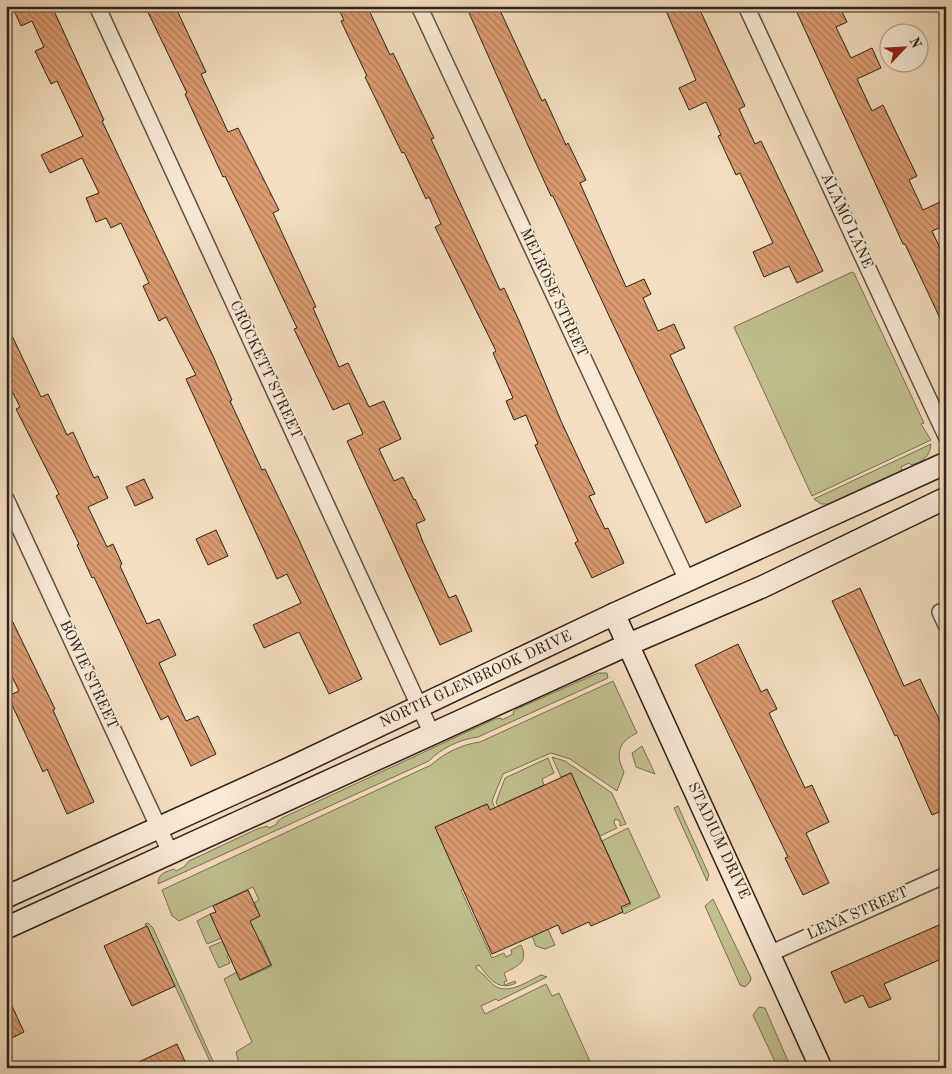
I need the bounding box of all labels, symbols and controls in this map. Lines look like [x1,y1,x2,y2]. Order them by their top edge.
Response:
north arrow [880,22,930,72]
text: N [906,35,924,51]
street label: ALAMO LANE [817,171,875,271]
street label: MELROSE STREET [517,226,589,360]
street label: CROCKETT STREET [226,298,304,442]
street label: BOWIE STREET [56,618,120,732]
street label: NORTH GLENBROOK DRIVE [378,629,574,731]
street label: STADIUM DRIVE [684,780,752,902]
street label: LENA STREET [805,885,911,943]

